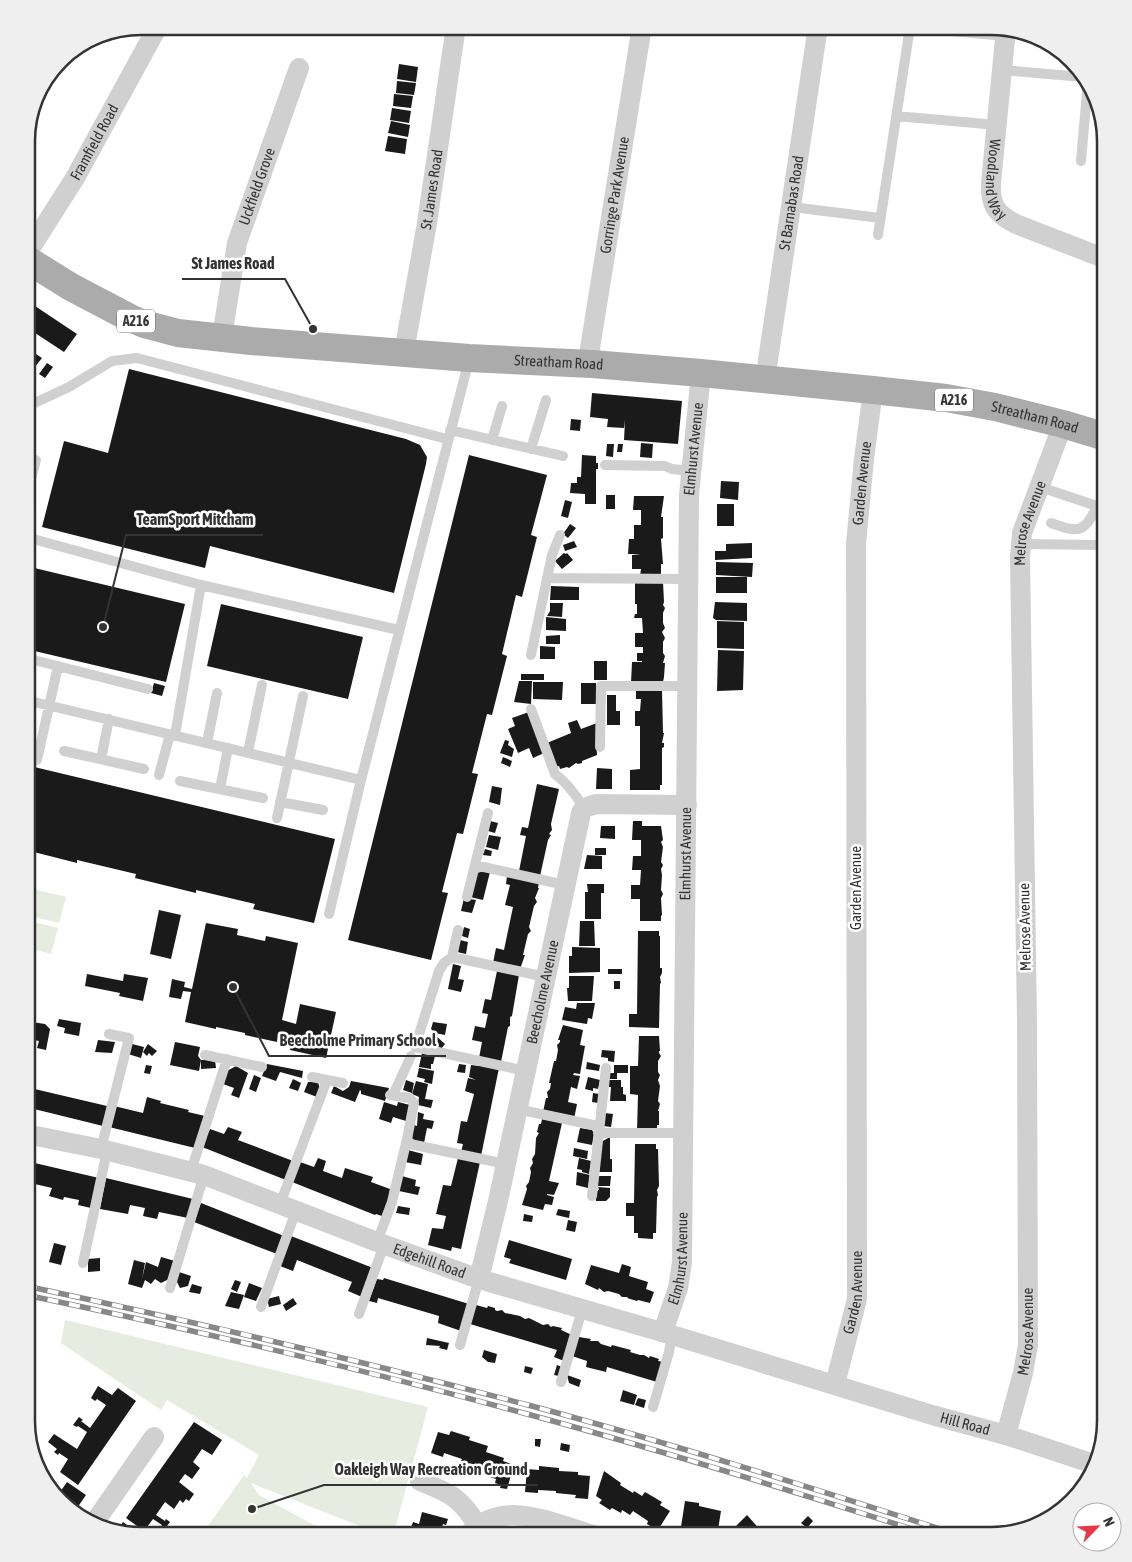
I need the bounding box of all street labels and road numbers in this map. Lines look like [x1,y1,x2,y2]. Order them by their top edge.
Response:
street label: Framfield Road [67,101,122,183]
street label: Gorringe Park Avenue [596,135,632,255]
street label: Woodland Way [983,138,1010,223]
street label: Uckfield Grove [235,145,278,227]
street label: St .James Road [417,148,446,231]
street label: St Barnabas Road [776,154,806,251]
road number: A216 [117,310,155,332]
street label: Streatham Road [514,351,604,373]
road number: A216 [935,388,973,412]
street label: Streatham Road [990,398,1081,436]
street label: Elmhurst Avenue [680,402,706,496]
street label: Garden Avenue [849,440,874,526]
street label: Melrose Avenue [1011,478,1049,566]
street label: Elmhurst Avenue [676,807,694,901]
street label: Garden Avenue [847,846,864,930]
street label: Melrose Avenue [1015,883,1034,971]
street label: Beecholme Avenue [523,938,562,1045]
street label: Elmhurst Avenue [664,1212,690,1307]
street label: Edgehill Road [391,1240,468,1281]
street label: Garden Avenue [839,1251,865,1336]
street label: Melrose Avenue [1014,1287,1036,1377]
street label: Hill Road [938,1409,992,1438]

